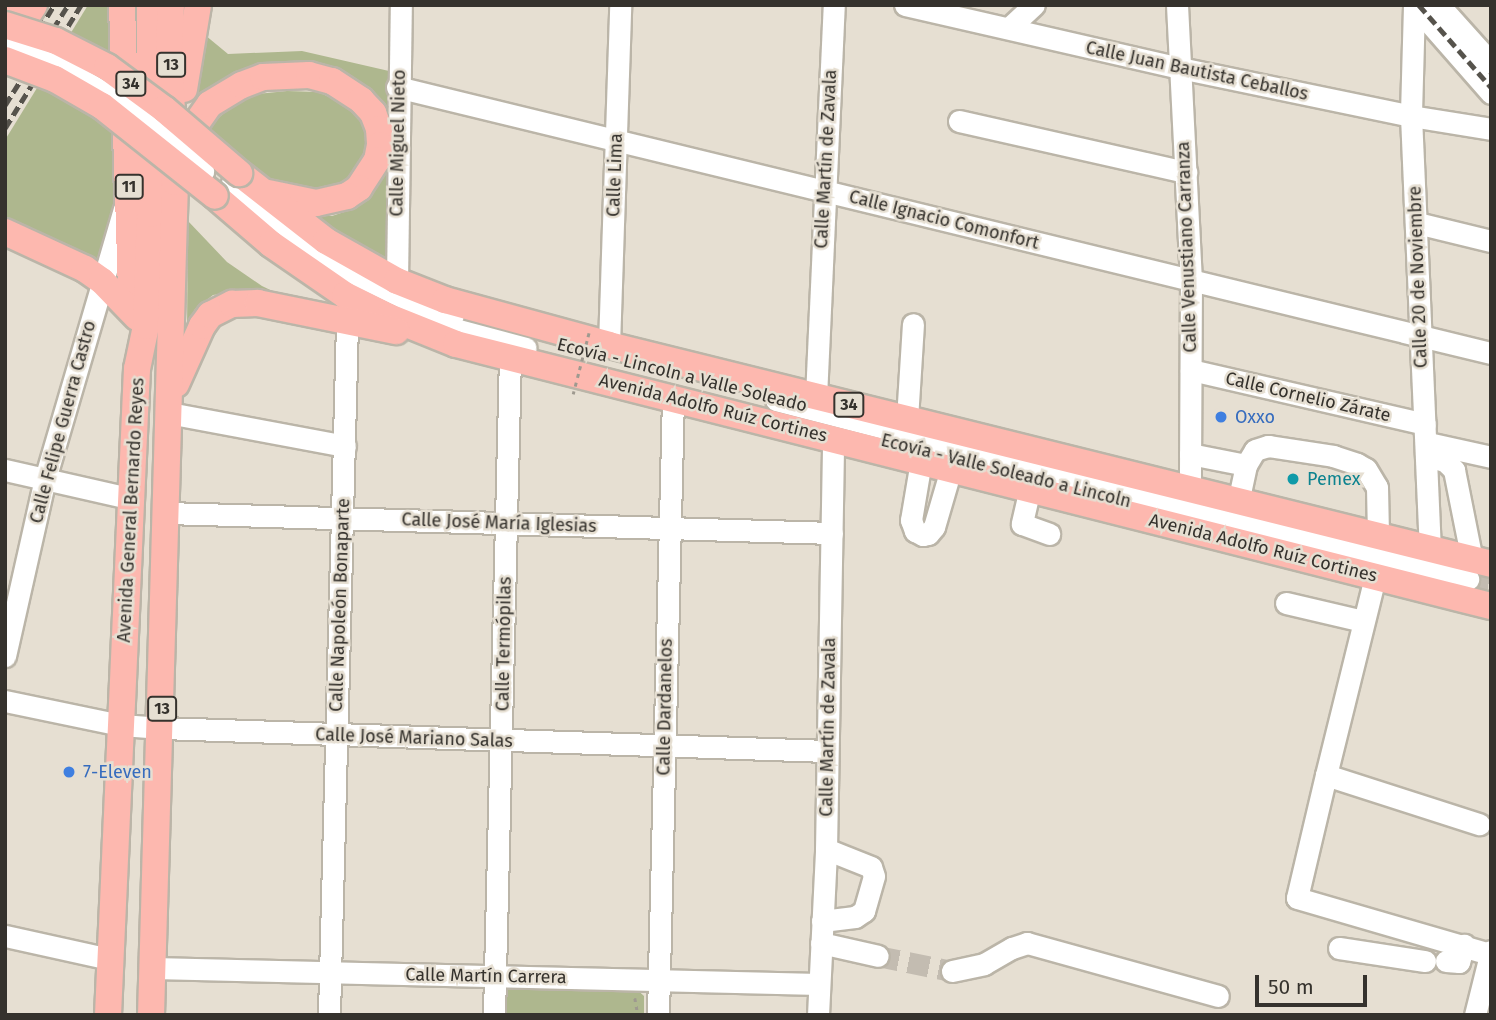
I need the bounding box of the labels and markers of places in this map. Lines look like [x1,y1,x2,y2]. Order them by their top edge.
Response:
place label: Oxxo [1235,406,1275,428]
marker: Oxxo [1213,409,1229,425]
place label: Pemex [1307,468,1361,490]
marker: Pemex [1285,471,1301,487]
place label: 7-Eleven [83,761,152,783]
marker: 7-Eleven [61,764,77,780]

